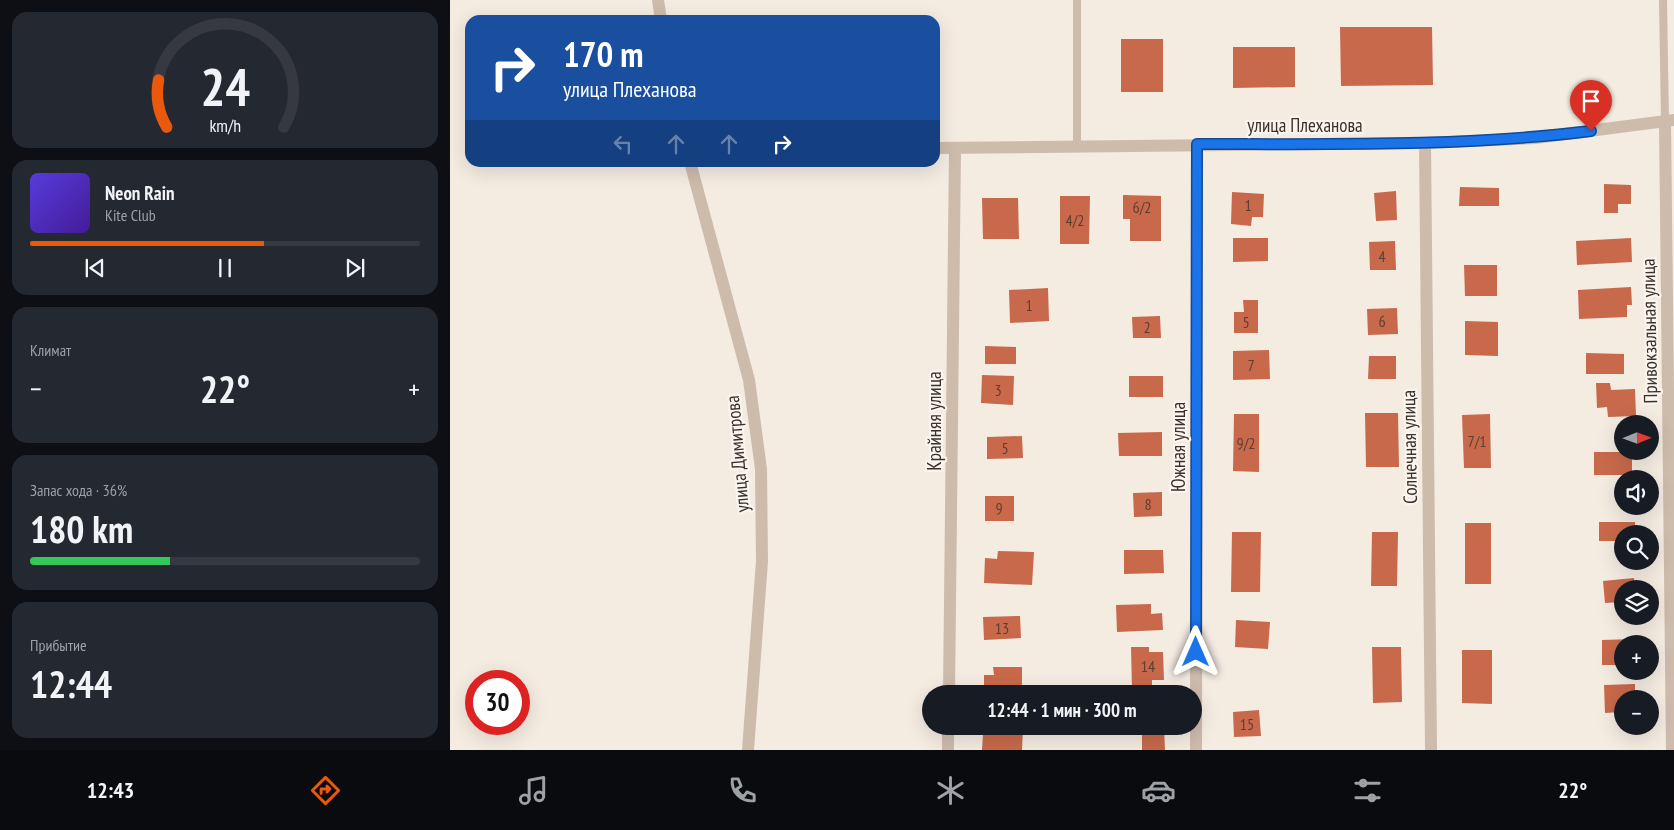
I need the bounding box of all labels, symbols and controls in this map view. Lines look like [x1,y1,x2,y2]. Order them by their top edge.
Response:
text: 170 m [563,31,644,77]
icon: right [480,35,545,100]
text: 24 [200,53,250,120]
text: улица Плеханова [563,75,697,103]
pin [1570,80,1612,131]
icon: arrive [1577,87,1605,115]
street label: улица Плеханова [1247,113,1363,137]
text: km/h [209,114,241,137]
icon: left [609,130,637,158]
icon: ahead [662,130,690,158]
icon: ahead [715,130,743,158]
icon: right [768,130,796,158]
text: Neon Rain [105,181,174,205]
house number: 1 [1244,195,1252,215]
house number: 6/2 [1132,197,1152,217]
text: Kite Club [105,205,156,225]
house number: 4/2 [1065,210,1085,230]
house number: 4 [1378,246,1386,266]
icon: previous [81,254,109,282]
icon: pause [211,254,239,282]
icon: next [341,254,369,282]
street label: Привокзальная улица [1636,258,1662,404]
house number: 1 [1025,295,1033,315]
house number: 6 [1378,311,1386,331]
house number: 5 [1242,312,1250,332]
house number: 2 [1143,317,1151,337]
text: Климат [30,340,71,360]
house number: 7 [1247,355,1255,375]
text: 22° [200,364,250,413]
text: − [30,370,42,407]
text: + [408,370,420,407]
street label: Крайняя улица [922,371,946,471]
house number: 3 [994,380,1002,400]
street label: Солнечная улица [1396,390,1422,504]
street label: улица Димитрова [720,394,754,514]
street label: Южная улица [1166,402,1190,492]
north arrow [1614,415,1659,460]
map controls [1614,415,1659,735]
house number: 7/1 [1467,431,1487,451]
house number: 9/2 [1236,433,1256,453]
house number: 5 [1001,438,1009,458]
button: sound [1614,470,1659,515]
text: Запас хода · 36% [30,480,127,500]
house number: 8 [1144,494,1152,514]
house number: 9 [995,498,1003,518]
text: 180 km [30,504,133,553]
button: search [1614,525,1659,570]
button: layers [1614,580,1659,625]
house number: 13 [995,618,1009,638]
position arrow [1169,625,1221,677]
text: Прибытие [30,635,87,655]
button: + [1614,635,1659,680]
house number: 14 [1141,656,1155,676]
text: 12:44 [30,659,112,708]
speed limit sign: 30 [465,670,530,735]
button: − [1614,690,1659,735]
text: 12:44 · 1 мин · 300 m [988,698,1136,722]
house number: 15 [1240,714,1254,734]
icon: directions [308,773,343,808]
icon: music [516,773,551,808]
icon: phone [725,773,760,808]
icon: climate [933,773,968,808]
icon: car [1141,773,1176,808]
icon: filters [1350,773,1385,808]
text: 12:43 [87,776,134,804]
text: 22° [1558,776,1587,804]

